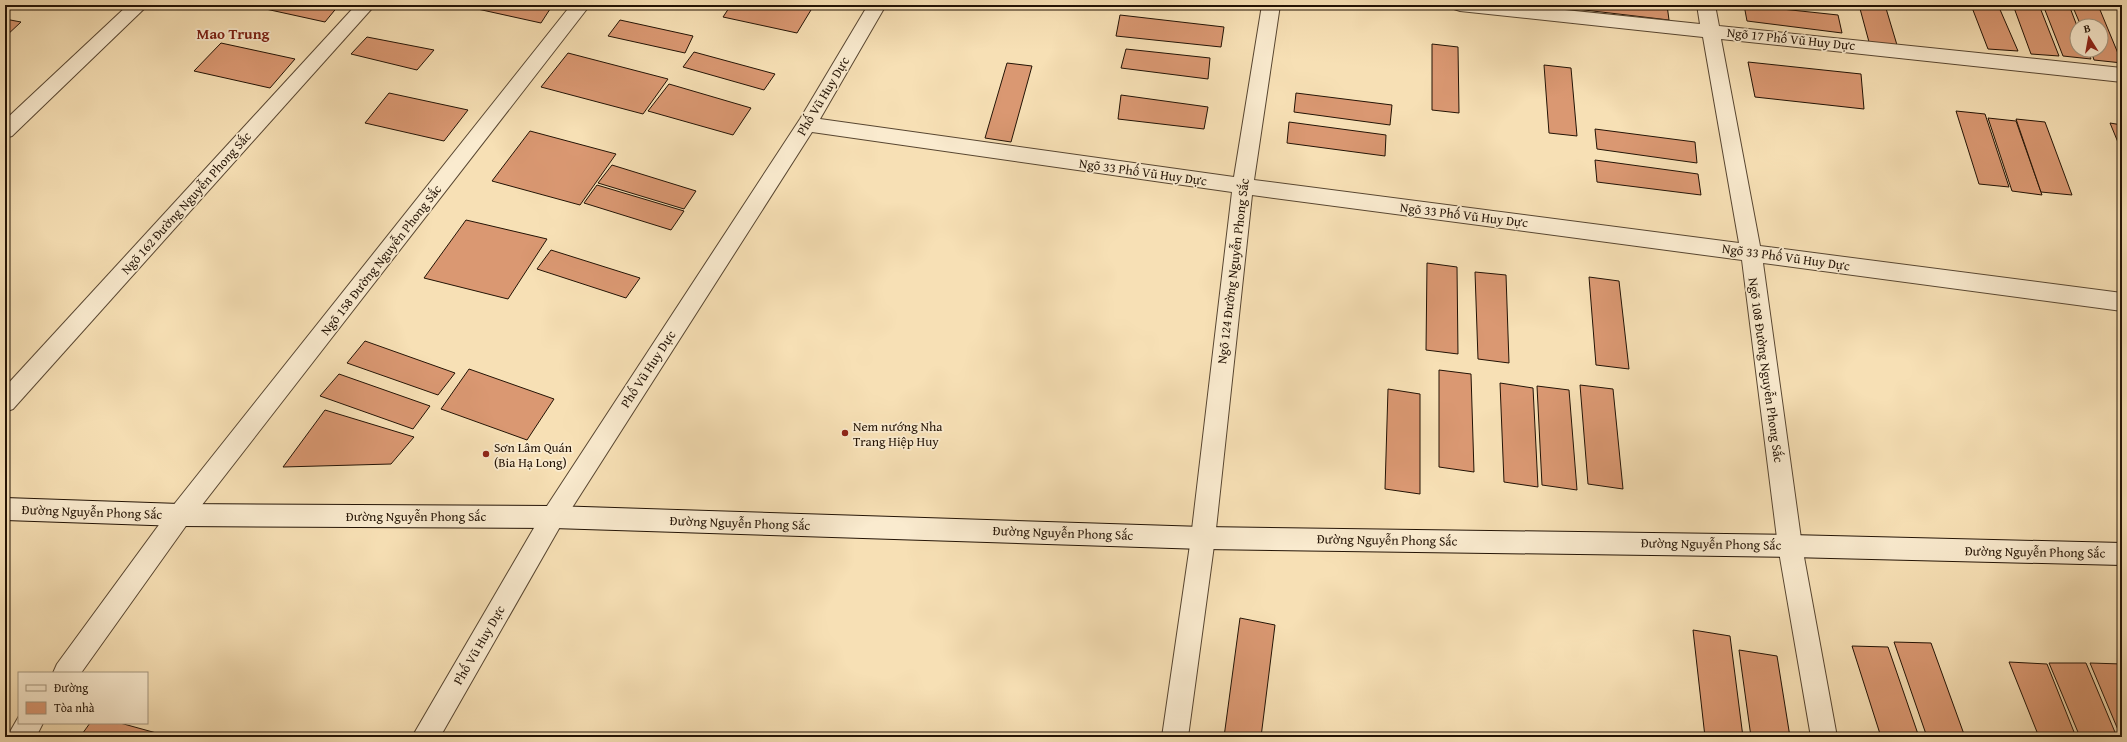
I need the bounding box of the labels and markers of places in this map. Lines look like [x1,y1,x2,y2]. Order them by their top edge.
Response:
place label: Nem nướng Nha Trang Hiệp Huy [853,417,943,451]
marker: Nem nướng Nha Trang Hiệp Huy [840,428,850,438]
place label: Sơn Lâm Quán (Bia Hạ Long) [494,438,573,472]
marker: Sơn Lâm Quán (Bia Hạ Long) [481,449,491,459]

